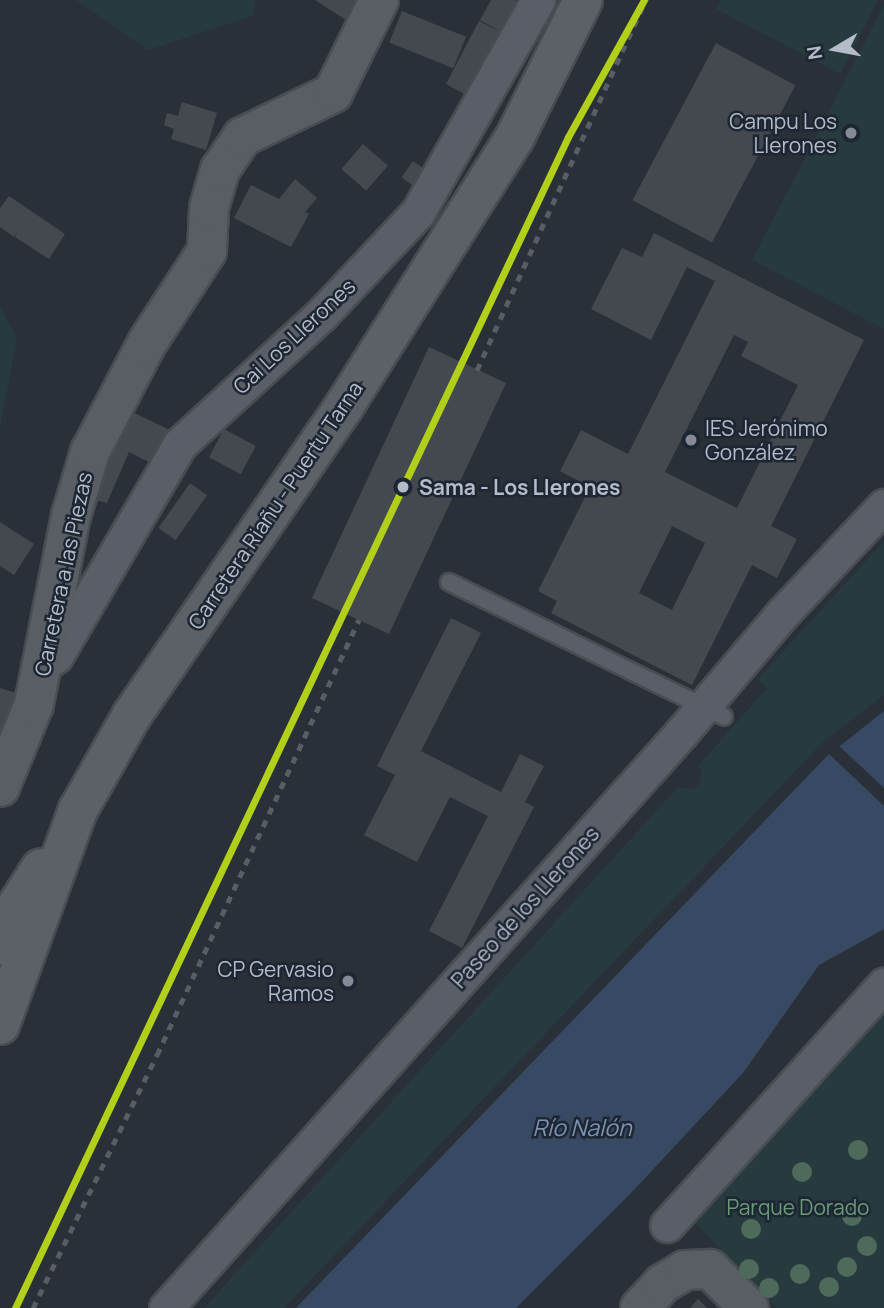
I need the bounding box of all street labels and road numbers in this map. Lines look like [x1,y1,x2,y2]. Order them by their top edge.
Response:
street label: Cai Los Llerones [228,273,360,399]
street label: Carretera Riañu - Puertu Tarna [182,376,368,634]
street label: Carretera a las Piezas [29,470,97,678]
street label: Paseo de los Llerones [446,821,604,993]

